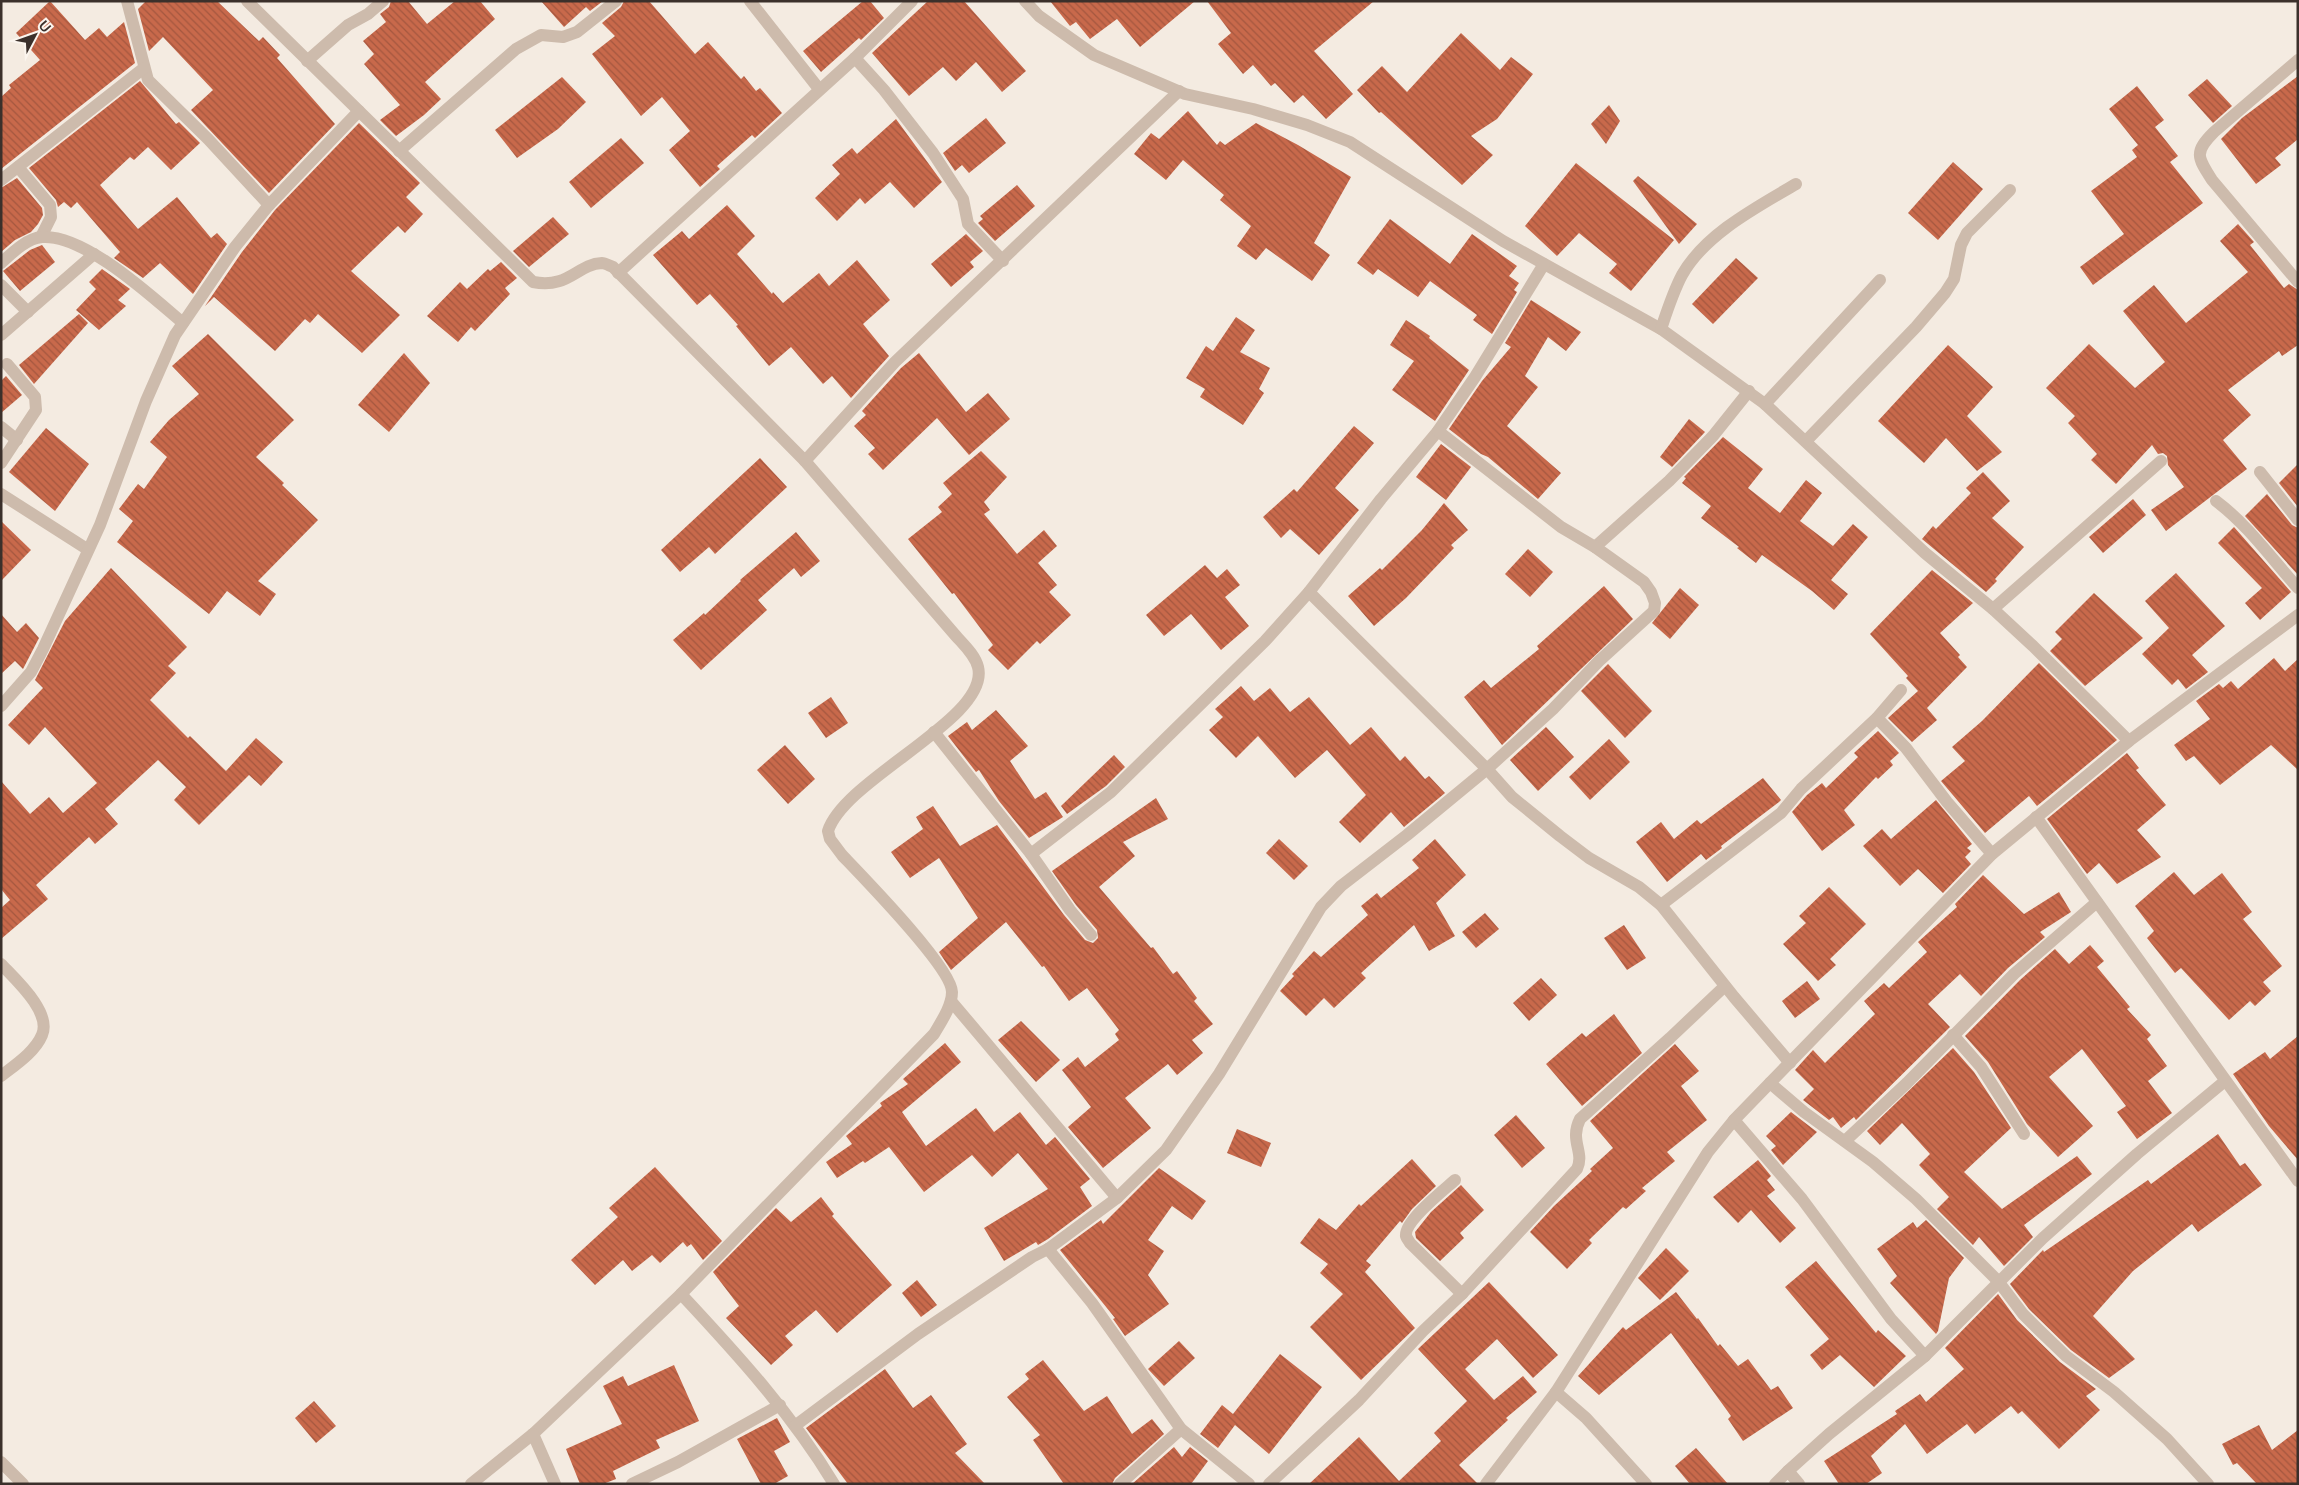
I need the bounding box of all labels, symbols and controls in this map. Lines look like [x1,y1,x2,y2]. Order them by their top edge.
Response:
north arrow [10,10,60,60]
text: U [34,17,55,37]

